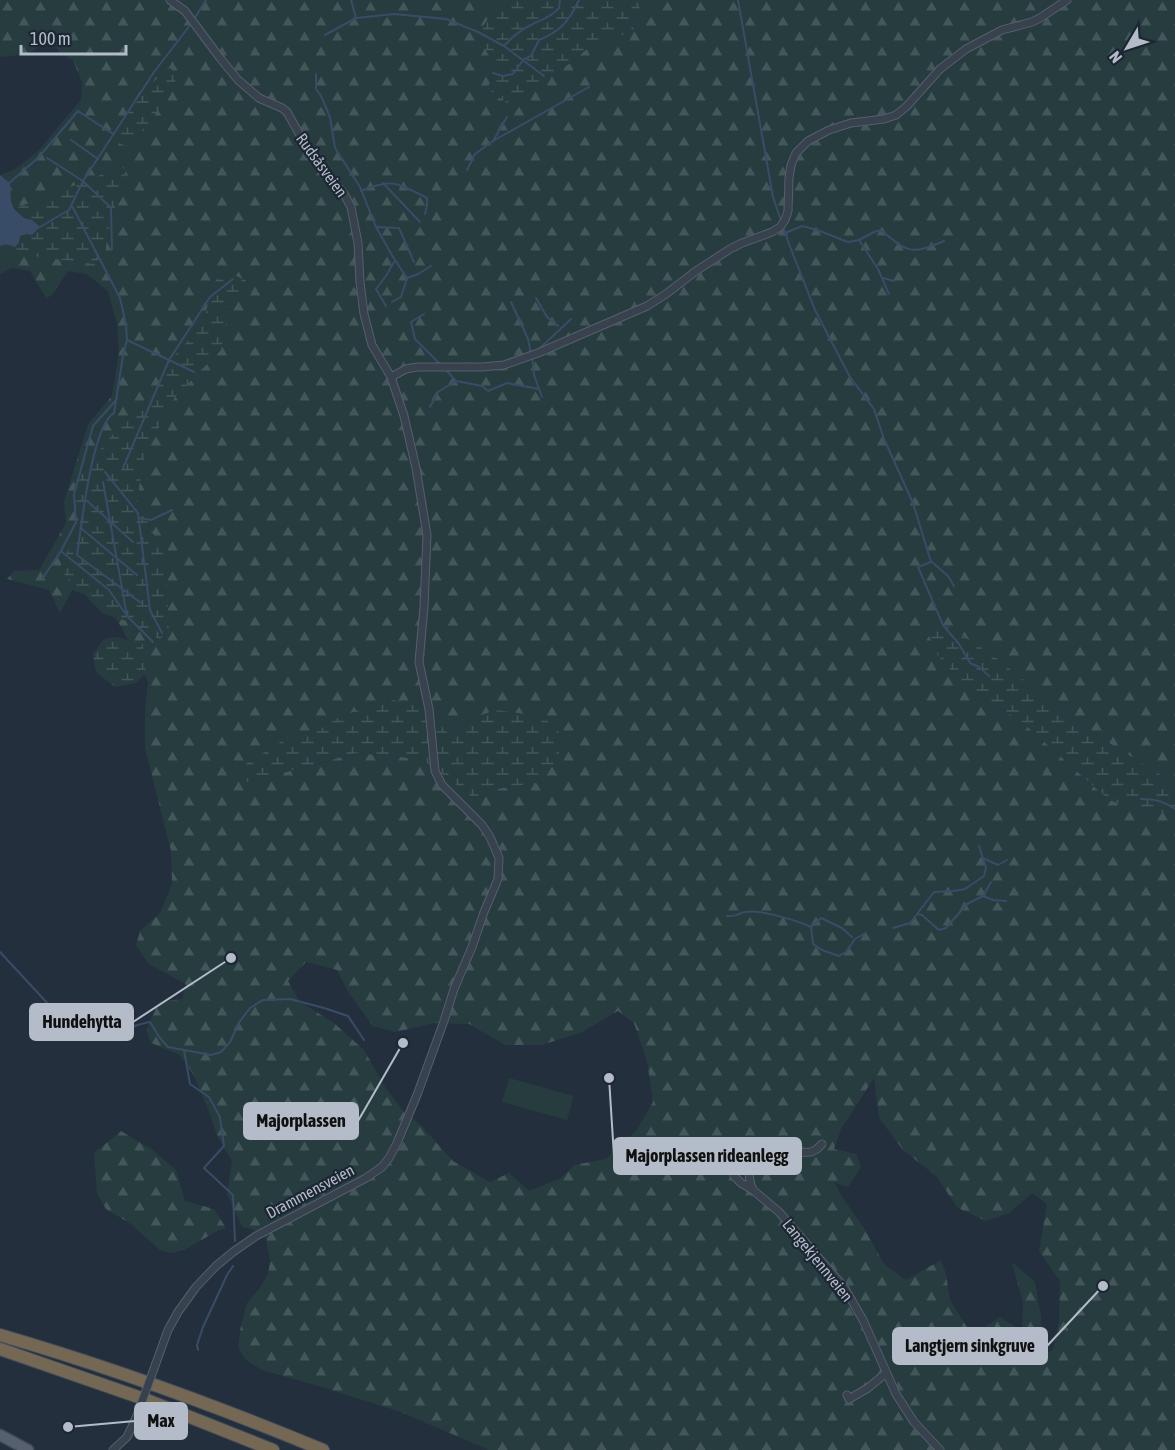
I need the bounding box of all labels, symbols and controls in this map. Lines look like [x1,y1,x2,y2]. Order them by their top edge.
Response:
scale bar [21,18,126,56]
north arrow [1097,18,1157,78]
text: 100 m [30,28,71,49]
text: N [1105,48,1125,67]
street label: Rudsåsveien [293,130,351,200]
callout: Hundehytta [30,1004,133,1040]
text: Hundehytta [42,1011,122,1032]
callout: Majorplassen [244,1103,358,1139]
text: Majorplassen [256,1110,346,1131]
callout: Majorplassen rideanlegg [614,1138,801,1174]
text: Majorplassen rideanlegg [625,1145,789,1166]
street label: Drammensveien [263,1160,357,1222]
street label: Langekjennveien [778,1215,857,1306]
callout: Langtjern sinkgruve [893,1328,1047,1364]
text: Langtjern sinkgruve [905,1335,1035,1356]
callout: Max [135,1403,187,1439]
text: Max [147,1410,176,1431]

